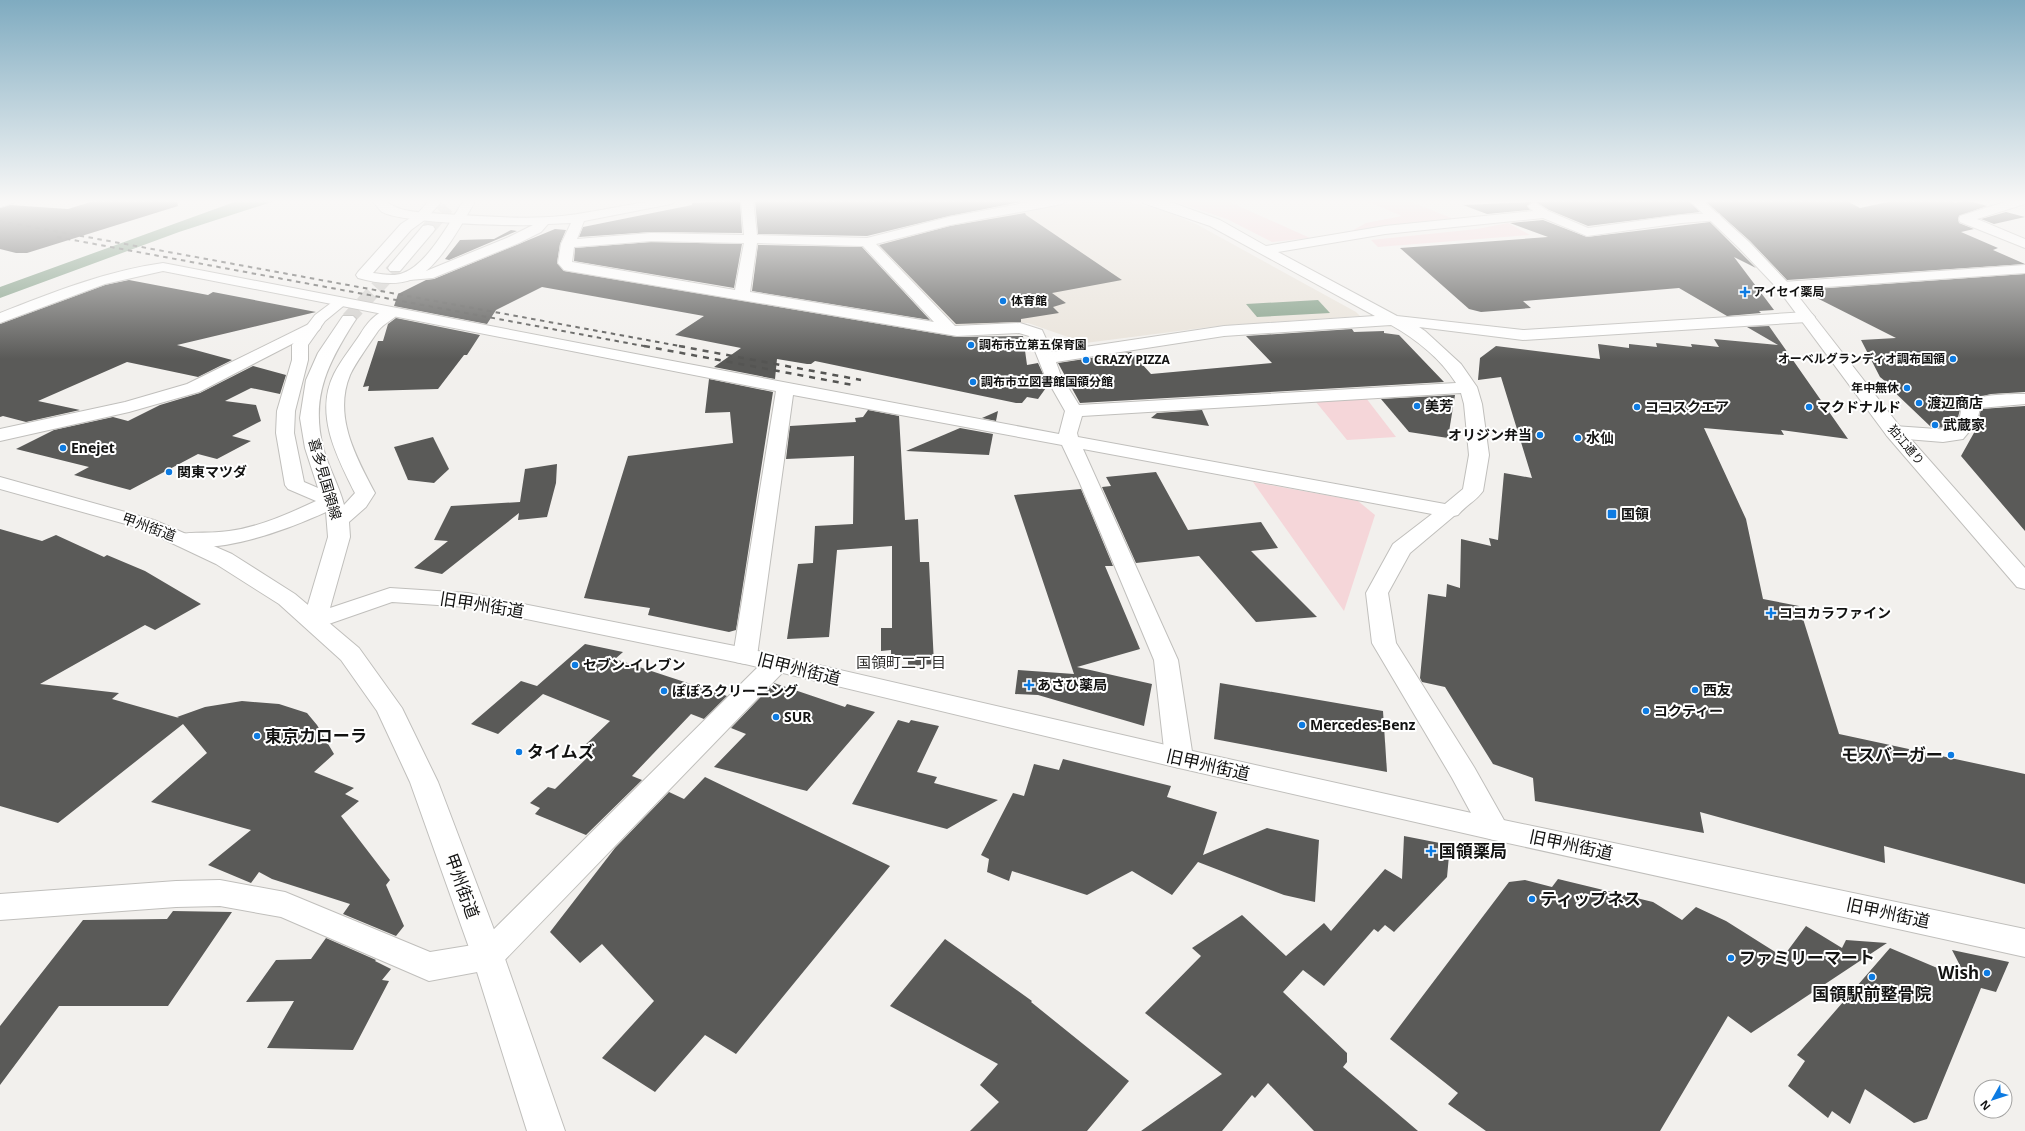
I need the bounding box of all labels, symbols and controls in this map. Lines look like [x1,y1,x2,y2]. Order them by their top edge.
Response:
place label: アイセイ薬局 [1753,283,1824,300]
marker: アイセイ薬局 [1740,287,1750,297]
place label: 体育館 [1011,292,1047,309]
marker: 体育館 [998,296,1008,306]
place label: 調布市立第五保育園 [979,336,1087,353]
marker: 調布市立第五保育園 [966,340,976,350]
place label: オーベルグランディオ調布国領 [1778,350,1945,367]
place label: CRAZY PIZZA [1094,351,1170,368]
marker: オーベルグランディオ調布国領 [1948,354,1958,364]
marker: CRAZY PIZZA [1081,355,1091,365]
place label: 調布市立図書館国領分館 [981,373,1113,390]
marker: 調布市立図書館国領分館 [968,377,978,387]
place label: 年中無休 [1851,379,1899,396]
marker: 年中無休 [1902,383,1912,393]
place label: 渡辺商店 [1927,393,1983,412]
place label: 美芳 [1425,396,1453,415]
place label: ココスクエア [1645,397,1729,416]
place label: マクドナルド [1817,397,1901,416]
marker: 渡辺商店 [1914,398,1924,408]
marker: 美芳 [1412,401,1422,411]
marker: ココスクエア [1632,402,1642,412]
marker: マクドナルド [1804,402,1814,412]
place label: 武蔵家 [1943,415,1985,434]
marker: 武蔵家 [1930,420,1940,430]
street label: 狛江通り [1884,421,1928,469]
place label: オリジン弁当 [1448,425,1532,444]
place label: 水仙 [1586,428,1614,447]
marker: オリジン弁当 [1535,430,1545,440]
marker: 水仙 [1573,433,1583,443]
street label: 喜多見国領線 [305,436,346,522]
place label: Enejet [71,438,115,457]
marker: Enejet [58,443,68,453]
place label: 関東マツダ [177,462,247,481]
marker: 関東マツダ [164,467,174,477]
place label: 国領 [1621,504,1649,523]
street label: 甲州街道 [120,508,179,545]
marker: 国領 [1606,508,1618,520]
street label: 旧甲州街道 [438,586,526,623]
place label: ココカラファイン [1779,603,1891,622]
marker: ココカラファイン [1766,608,1776,618]
street label: 旧甲州街道 [755,647,843,690]
district label: 国領町二丁目 [856,652,946,672]
place label: セブン-イレブン [583,655,685,674]
marker: セブン-イレブン [570,660,580,670]
place label: あさひ薬局 [1037,675,1107,694]
marker: あさひ薬局 [1024,680,1034,690]
place label: 西友 [1703,680,1731,699]
place label: ぽぽろクリーニング [672,681,798,700]
marker: 西友 [1690,685,1700,695]
marker: ぽぽろクリーニング [659,686,669,696]
place label: コクティー [1654,701,1723,720]
marker: コクティー [1641,706,1651,716]
place label: SUR [784,707,812,726]
marker: SUR [771,712,781,722]
place label: Mercedes-Benz [1310,715,1416,734]
marker: Mercedes-Benz [1297,720,1307,730]
place label: 東京カローラ [265,724,367,747]
marker: 東京カローラ [252,731,262,741]
place label: タイムズ [527,740,595,763]
place label: モスバーガー [1841,743,1943,766]
street label: 旧甲州街道 [1164,744,1252,785]
marker: タイムズ [514,747,524,757]
marker: モスバーガー [1946,750,1956,760]
street label: 旧甲州街道 [1527,824,1615,865]
place label: 国領薬局 [1439,839,1507,862]
marker: 国領薬局 [1426,846,1436,856]
street label: 甲州街道 [440,850,485,922]
place label: ティップネス [1540,887,1641,910]
street label: 旧甲州街道 [1844,892,1932,933]
marker: ティップネス [1527,894,1537,904]
place label: ファミリーマート [1739,946,1875,969]
marker: ファミリーマート [1726,953,1736,963]
place label: Wish [1938,961,1979,984]
marker: Wish [1982,968,1992,978]
marker: 国領駅前整骨院 [1867,972,1877,982]
place label: 国領駅前整骨院 [1813,982,1932,1005]
north arrow [1973,1079,2013,1119]
text: N [1976,1097,1993,1114]

